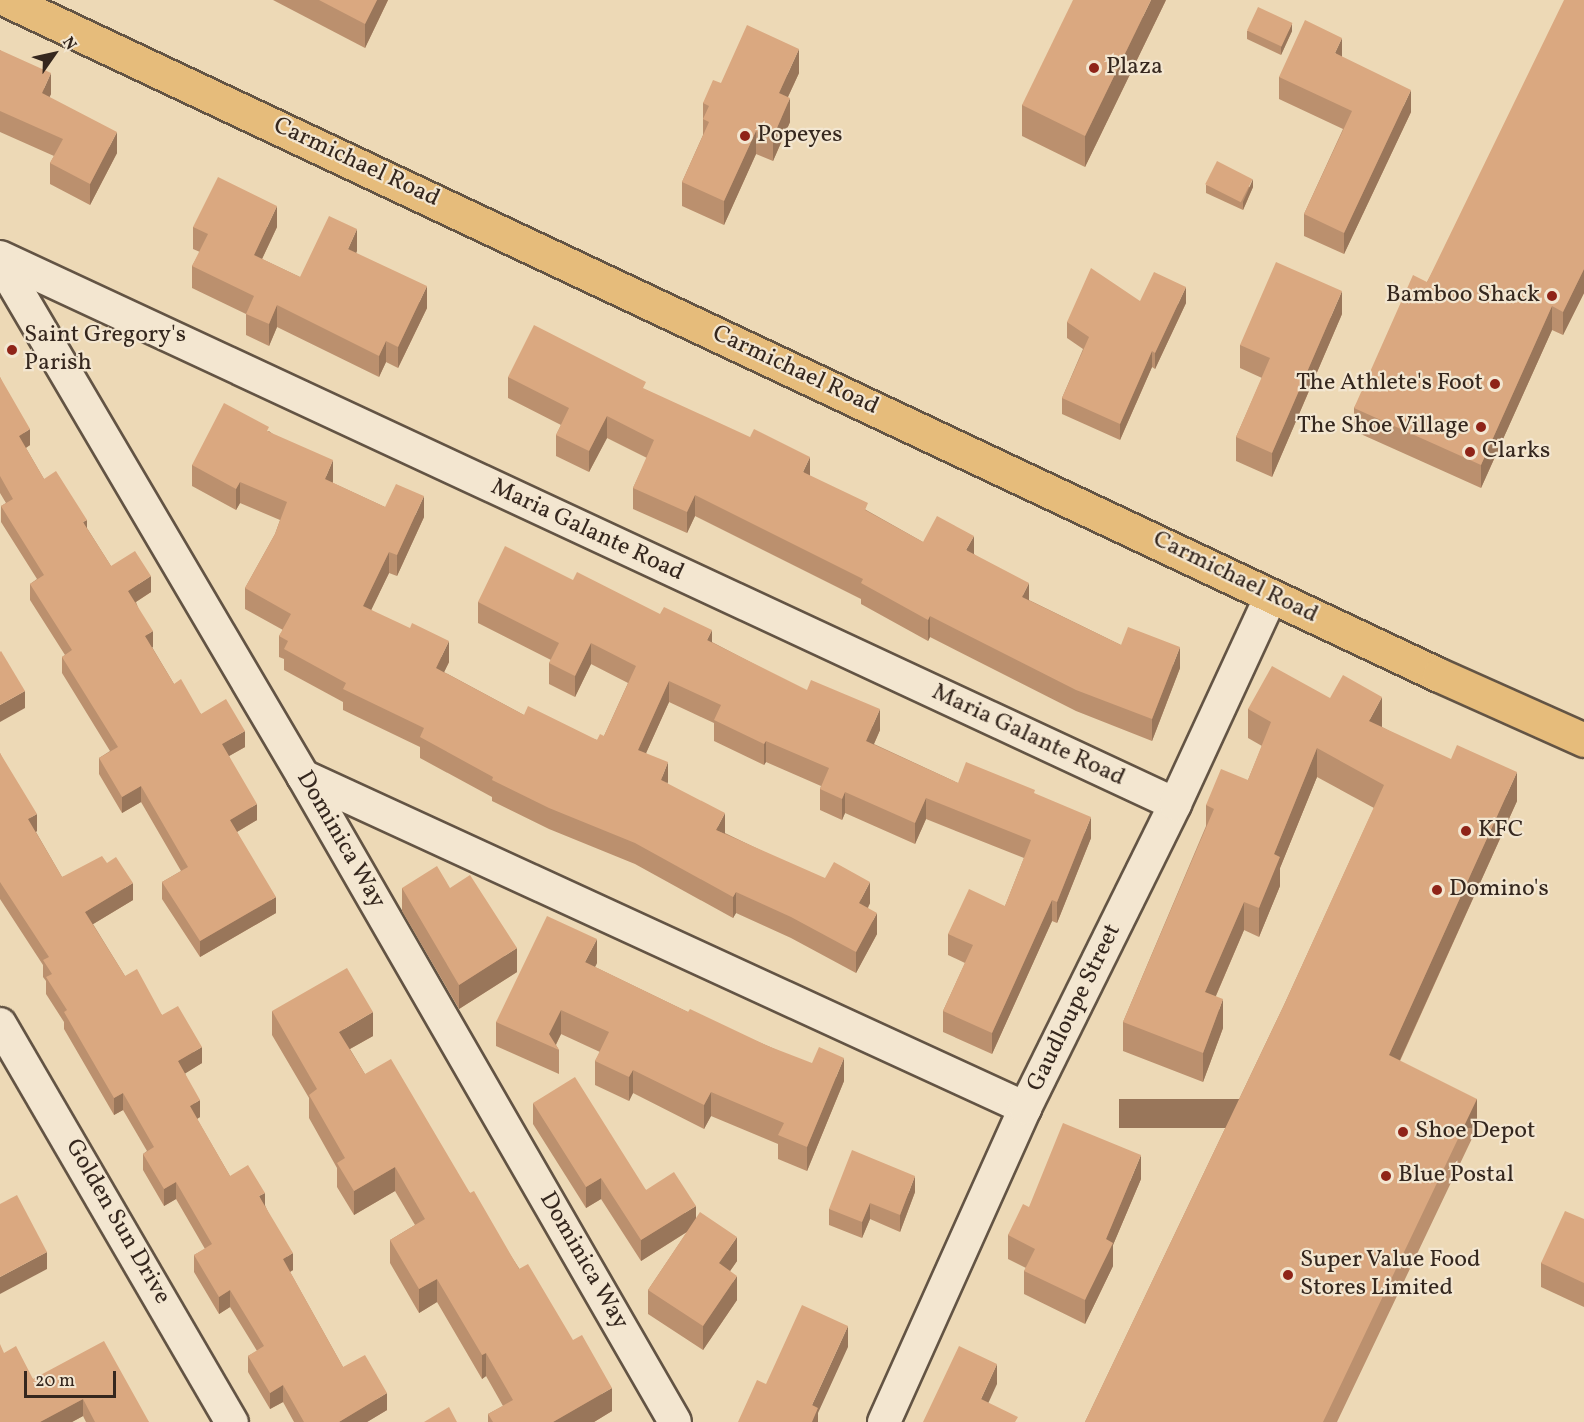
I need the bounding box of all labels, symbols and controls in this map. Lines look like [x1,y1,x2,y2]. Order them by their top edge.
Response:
north arrow [24,24,84,84]
text: N [57,33,81,55]
place label: Plaza [1106,54,1163,82]
marker: Plaza [1087,61,1101,75]
street label: Carmichael Road [268,112,444,214]
place label: Popeyes [757,122,843,150]
marker: Popeyes [738,129,752,143]
place label: Bamboo Shack [1386,282,1540,310]
marker: Bamboo Shack [1545,289,1559,303]
street label: Carmichael Road [707,320,883,422]
place label: Saint Gregory's Parish [24,322,186,378]
marker: Saint Gregory's Parish [5,343,19,357]
place label: The Athlete's Foot [1296,370,1483,398]
marker: The Athlete's Foot [1488,377,1502,391]
place label: The Shoe Village [1296,413,1469,441]
marker: The Shoe Village [1474,420,1488,434]
place label: Clarks [1482,438,1550,466]
marker: Clarks [1463,445,1477,459]
street label: Maria Galante Road [486,474,688,588]
street label: Carmichael Road [1148,526,1322,630]
street label: Maria Galante Road [927,679,1129,793]
street label: Dominica Way [289,766,391,914]
place label: KFC [1478,817,1523,845]
marker: KFC [1459,824,1473,838]
place label: Domino's [1449,876,1549,904]
marker: Domino's [1430,883,1444,897]
street label: Gaudloupe Street [1022,920,1128,1096]
place label: Shoe Depot [1415,1118,1535,1146]
marker: Shoe Depot [1396,1125,1410,1139]
street label: Golden Sun Drive [58,1134,176,1310]
place label: Blue Postal [1398,1162,1514,1190]
marker: Blue Postal [1379,1169,1393,1183]
street label: Dominica Way [532,1187,634,1335]
place label: Super Value Food Stores Limited [1300,1247,1481,1303]
marker: Super Value Food Stores Limited [1281,1268,1295,1282]
scale bar [27,1359,118,1397]
text: 20 m [35,1369,75,1394]

